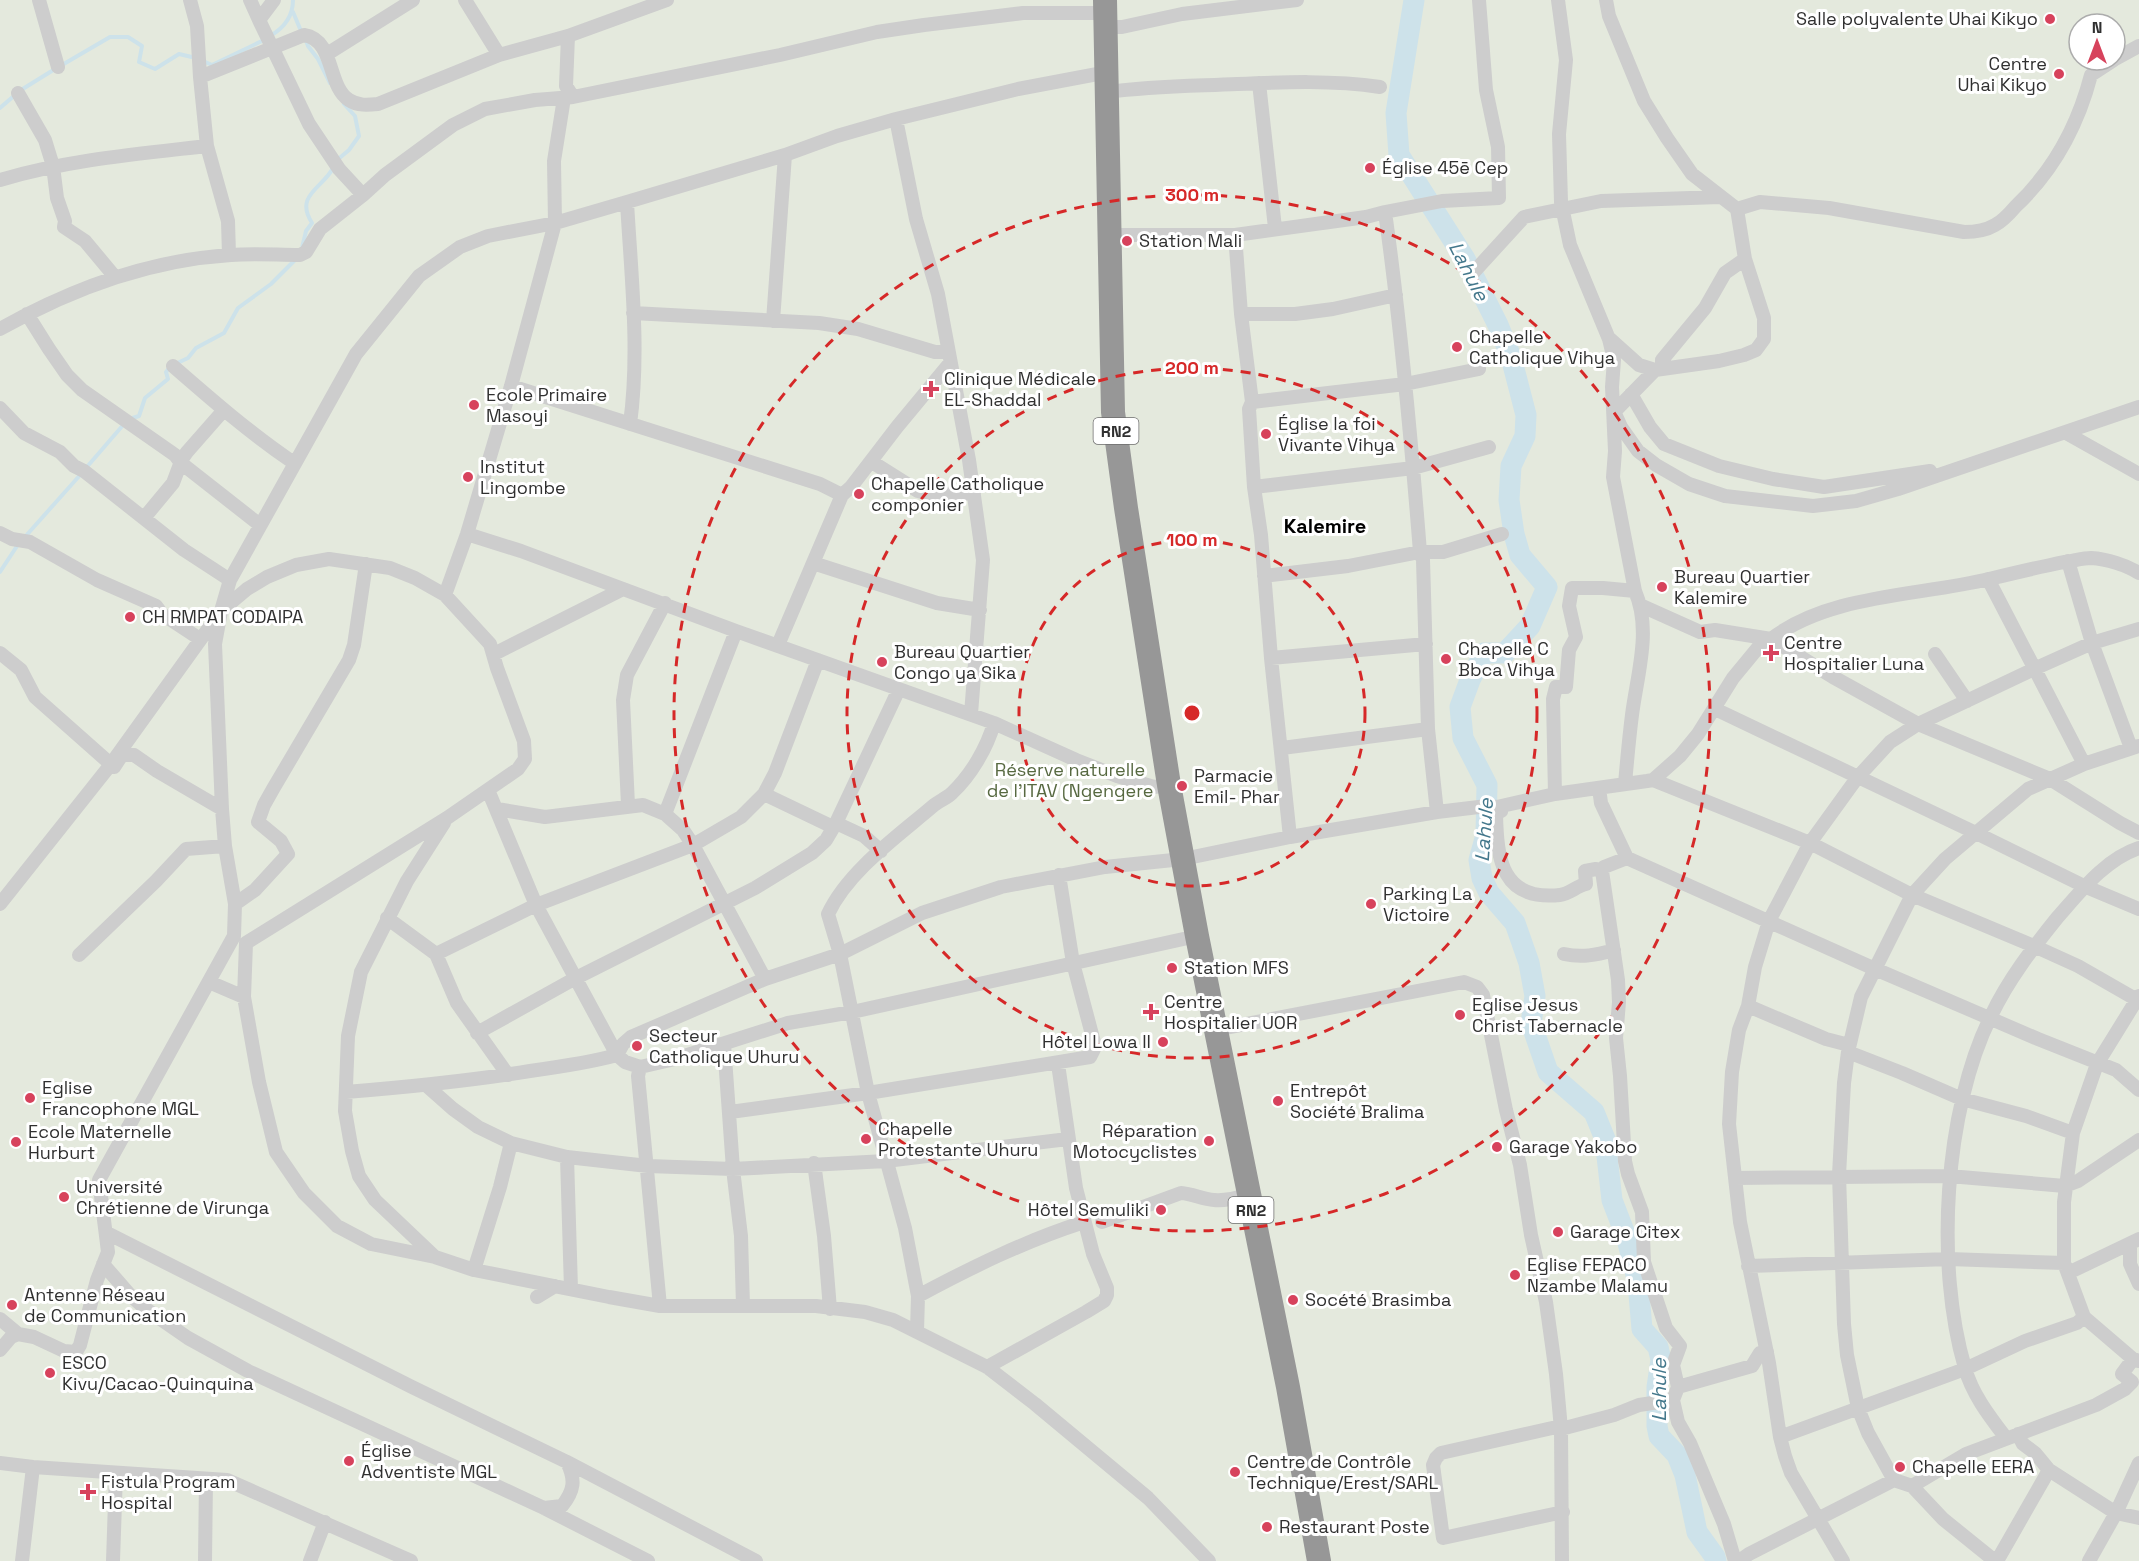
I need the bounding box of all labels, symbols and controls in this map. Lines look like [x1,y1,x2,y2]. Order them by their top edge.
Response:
place label: Salle polyvalente Uhai Kikyo [1796,7,2038,30]
marker: Salle polyvalente Uhai Kikyo [2043,12,2057,26]
north arrow [2067,12,2127,72]
text: N [2092,17,2102,38]
place label: Centre Uhai Kikyo [1957,52,2047,96]
marker: Centre Uhai Kikyo [2052,67,2066,81]
place label: Église 45ē Cep [1382,156,1508,179]
marker: Église 45ē Cep [1363,161,1377,175]
text: 300 m [1165,183,1219,206]
place label: Station Mali [1139,229,1242,252]
marker: Station Mali [1120,234,1134,248]
water label: Lahule [1443,237,1496,306]
place label: Chapelle Catholique Vihya [1469,325,1615,369]
marker: Chapelle Catholique Vihya [1450,340,1464,354]
text: 200 m [1165,356,1219,379]
place label: Clinique Médicale EL-Shaddal [944,367,1096,411]
marker: Clinique Médicale EL-Shaddal [922,380,940,398]
place label: Ecole Primaire Masoyi [486,383,607,427]
marker: Ecole Primaire Masoyi [467,398,481,412]
place label: Église la foi Vivante Vihya [1278,412,1395,456]
road number: RN2 [1094,418,1138,444]
marker: Église la foi Vivante Vihya [1259,427,1273,441]
place label: Institut Lingombe [480,455,566,499]
marker: Institut Lingombe [461,470,475,484]
place label: Chapelle Catholique componier [871,472,1044,516]
marker: Chapelle Catholique componier [852,487,866,501]
district label: Kalemire [1284,513,1366,539]
text: 100 m [1166,528,1218,551]
place label: Bureau Quartier Kalemire [1674,565,1810,609]
marker: Bureau Quartier Kalemire [1655,580,1669,594]
place label: CH RMPAT CODAIPA [142,605,303,628]
marker: CH RMPAT CODAIPA [123,610,137,624]
place label: Centre Hospitalier Luna [1784,631,1924,675]
place label: Chapelle C Bbca Vihya [1458,637,1555,681]
place label: Bureau Quartier Congo ya Sika [894,640,1030,684]
marker: Centre Hospitalier Luna [1762,644,1780,662]
marker: Chapelle C Bbca Vihya [1439,652,1453,666]
marker: Bureau Quartier Congo ya Sika [875,655,889,669]
centre of rings [1182,703,1202,723]
park label: Réserve naturelle de l'ITAV (Ngengere [987,758,1153,802]
place label: Parmacie Emil- Phar [1194,764,1280,808]
marker: Parmacie Emil- Phar [1175,779,1189,793]
water label: Lahule [1469,796,1499,863]
place label: Parking La Victoire [1383,882,1472,926]
marker: Parking La Victoire [1364,897,1378,911]
place label: Station MFS [1184,956,1289,979]
marker: Station MFS [1165,961,1179,975]
place label: Centre Hospitalier UOR [1164,990,1297,1034]
place label: Eglise Jesus Christ Tabernacle [1472,993,1623,1037]
marker: Centre Hospitalier UOR [1142,1003,1160,1021]
marker: Eglise Jesus Christ Tabernacle [1453,1008,1467,1022]
place label: Secteur Catholique Uhuru [649,1024,799,1068]
place label: Hôtel Lowa II [1042,1030,1151,1053]
marker: Hôtel Lowa II [1156,1035,1170,1049]
marker: Secteur Catholique Uhuru [630,1039,644,1053]
place label: Eglise Francophone MGL [42,1076,199,1120]
place label: Entrepôt Société Bralima [1290,1079,1424,1123]
marker: Eglise Francophone MGL [23,1091,37,1105]
marker: Entrepôt Société Bralima [1271,1094,1285,1108]
place label: Chapelle Protestante Uhuru [878,1117,1038,1161]
place label: Réparation Motocyclistes [1073,1119,1197,1163]
place label: Ecole Maternelle Hurburt [28,1120,172,1164]
marker: Chapelle Protestante Uhuru [859,1132,873,1146]
marker: Réparation Motocyclistes [1202,1134,1216,1148]
marker: Ecole Maternelle Hurburt [9,1135,23,1149]
place label: Garage Yakobo [1509,1135,1637,1158]
marker: Garage Yakobo [1490,1140,1504,1154]
place label: Université Chrétienne de Virunga [76,1175,269,1219]
marker: Université Chrétienne de Virunga [57,1190,71,1204]
road number: RN2 [1228,1197,1274,1223]
place label: Hôtel Semuliki [1028,1198,1149,1221]
marker: Hôtel Semuliki [1154,1203,1168,1217]
place label: Garage Citex [1570,1220,1680,1243]
marker: Garage Citex [1551,1225,1565,1239]
place label: Eglise FEPACO Nzambe Malamu [1527,1253,1668,1297]
marker: Eglise FEPACO Nzambe Malamu [1508,1268,1522,1282]
place label: Antenne Réseau de Communication [24,1283,186,1327]
place label: Socété Brasimba [1305,1288,1451,1311]
marker: Socété Brasimba [1286,1293,1300,1307]
marker: Antenne Réseau de Communication [5,1298,19,1312]
place label: ESCO Kivu/Cacao-Quinquina [62,1351,254,1395]
water label: Lahule [1646,1357,1672,1422]
marker: ESCO Kivu/Cacao-Quinquina [43,1366,57,1380]
place label: Église Adventiste MGL [361,1439,497,1483]
place label: Centre de Contrôle Technique/Erest/SARL [1247,1450,1438,1494]
marker: Église Adventiste MGL [342,1454,356,1468]
place label: Chapelle EERA [1912,1455,2034,1478]
marker: Chapelle EERA [1893,1460,1907,1474]
marker: Centre de Contrôle Technique/Erest/SARL [1228,1465,1242,1479]
place label: Fistula Program Hospital [101,1470,235,1514]
marker: Fistula Program Hospital [79,1483,97,1501]
place label: Restaurant Poste [1279,1515,1430,1538]
marker: Restaurant Poste [1260,1520,1274,1534]

